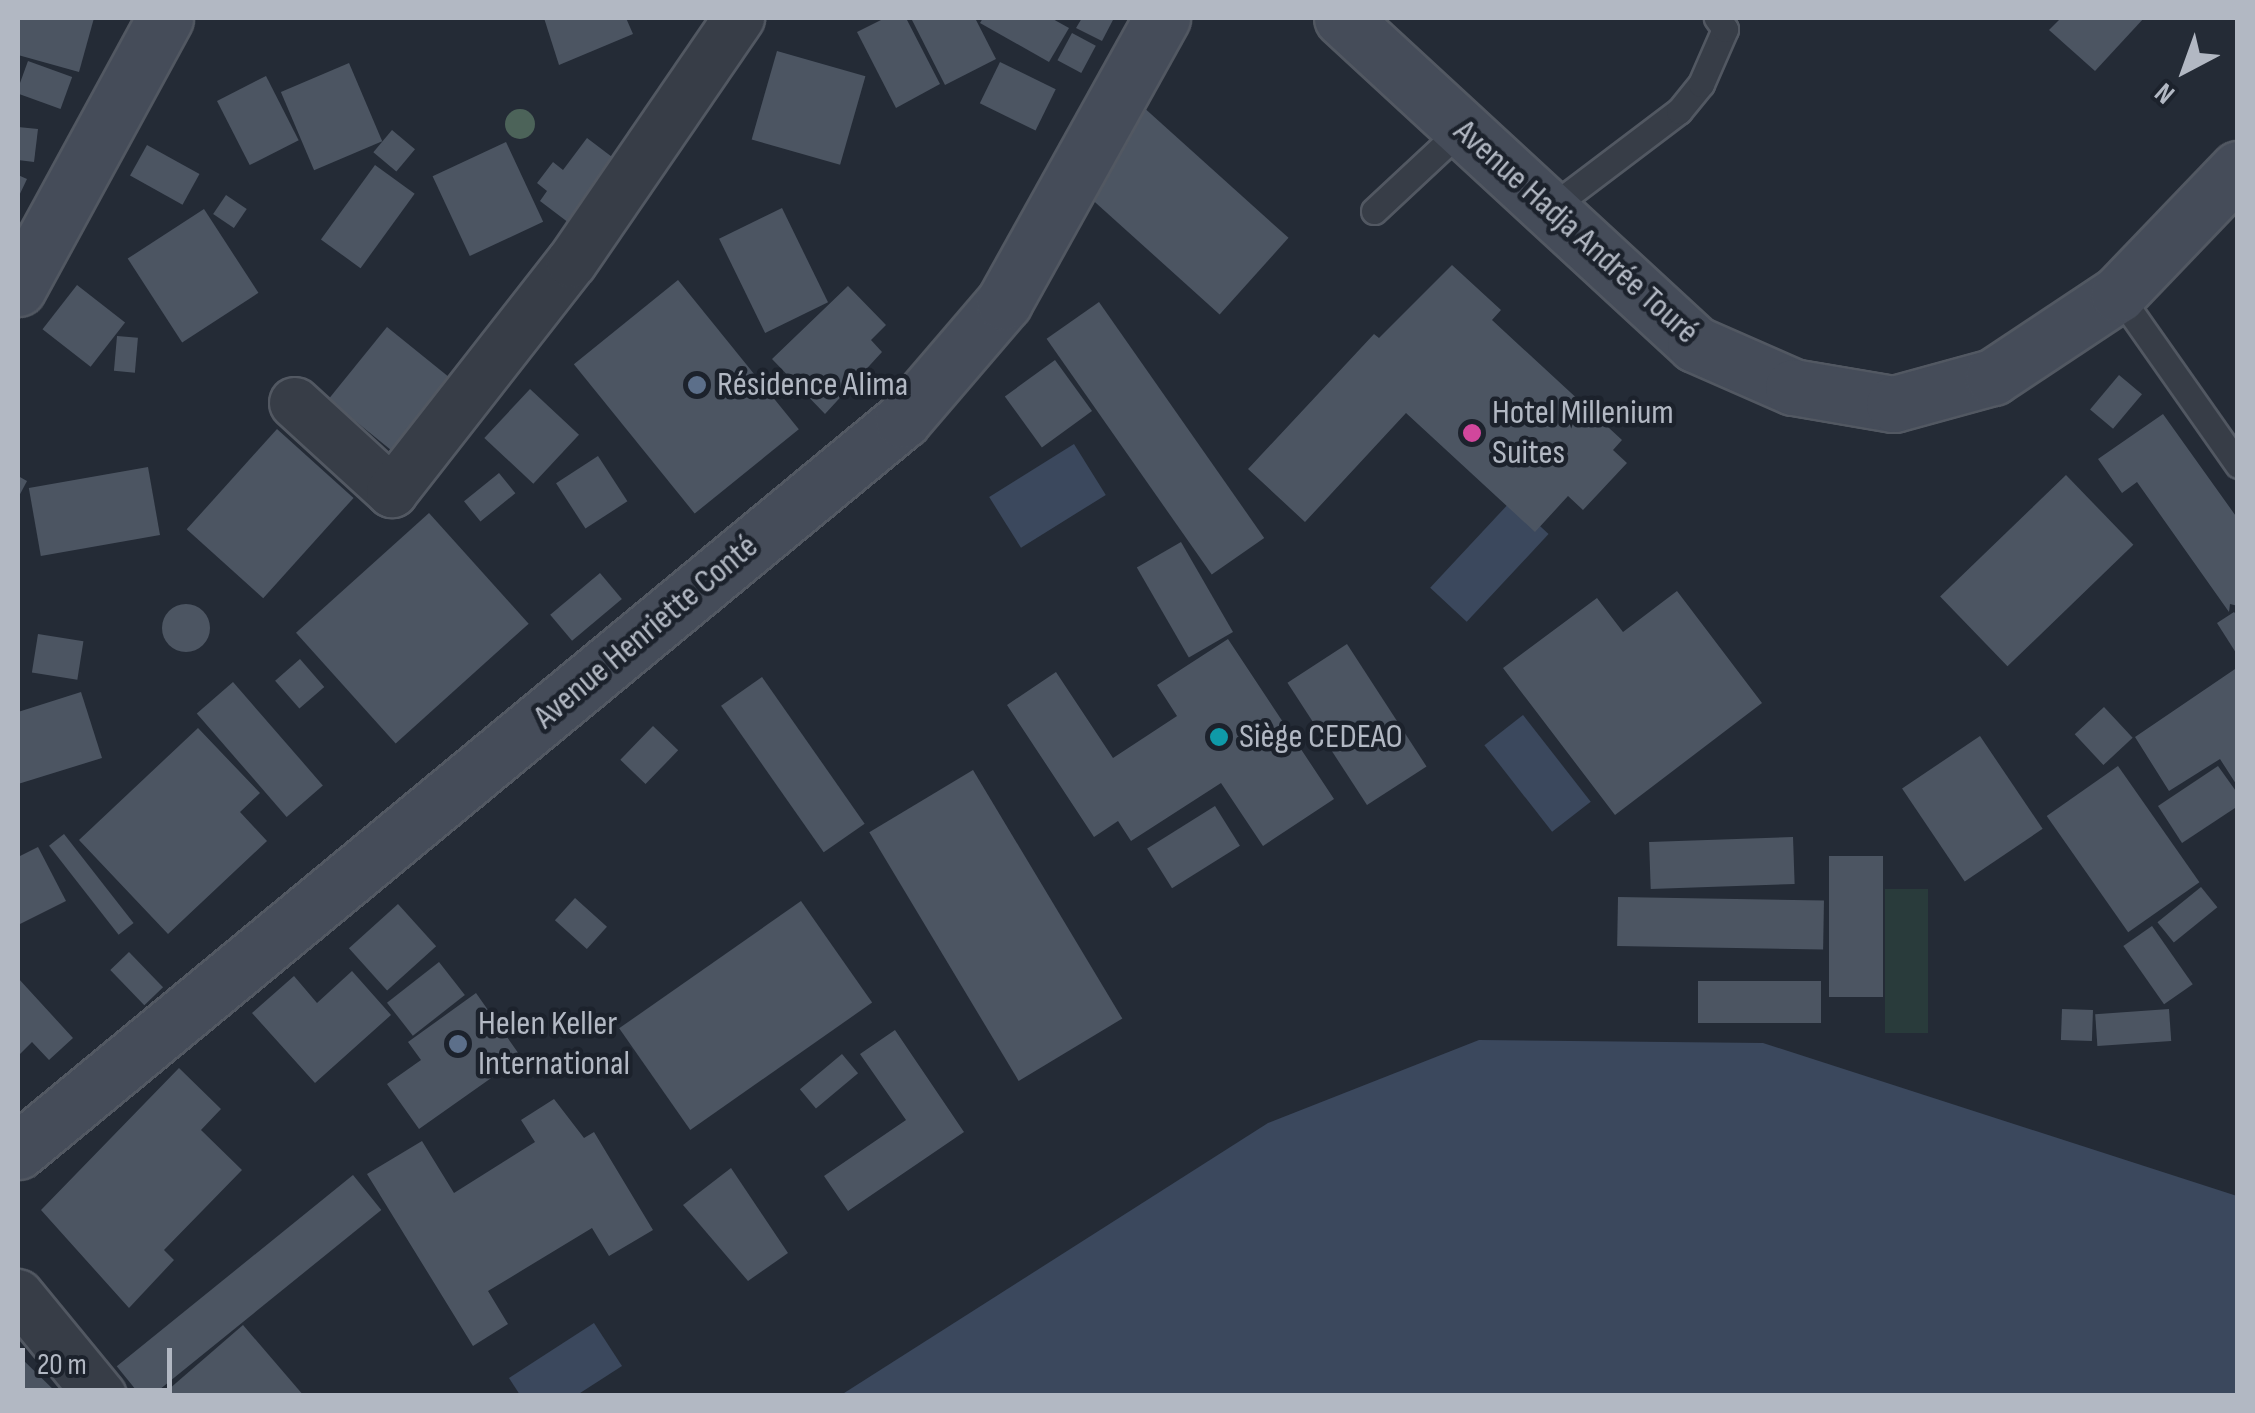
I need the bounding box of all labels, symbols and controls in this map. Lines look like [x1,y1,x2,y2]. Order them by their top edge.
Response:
north arrow [2135,20,2235,120]
text: N [2149,76,2181,110]
street label: Avenue Hadja Andrée Touré [1445,111,1707,353]
place label: Résidence Alima [717,364,908,406]
marker: Résidence Alima [686,374,708,396]
place label: Hotel Millenium Suites [1492,392,1674,474]
marker: Hotel Millenium Suites [1461,422,1483,444]
street label: Avenue Henriette Conté [525,526,767,738]
place label: Siège CEDEAO [1239,716,1403,758]
marker: Siège CEDEAO [1208,726,1230,748]
place label: Helen Keller International [478,1003,630,1085]
marker: Helen Keller International [447,1033,469,1055]
scale bar [25,1328,178,1390]
text: 20 m [37,1347,87,1383]

